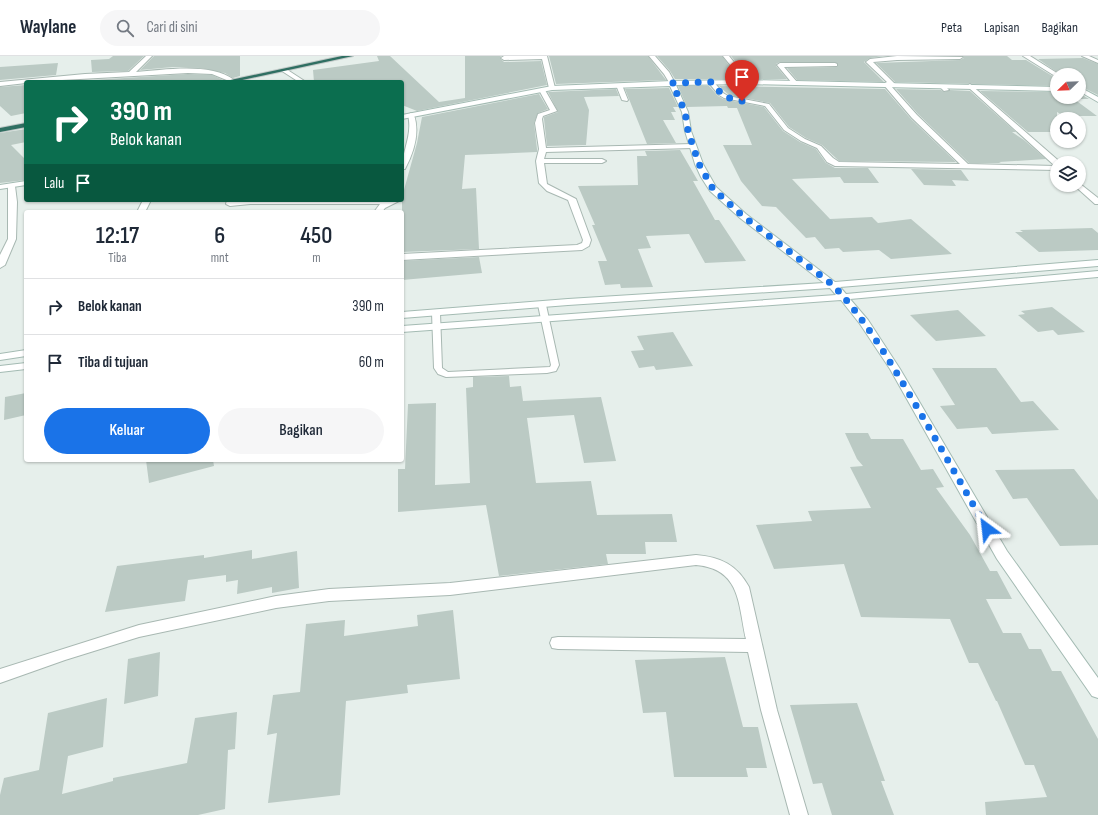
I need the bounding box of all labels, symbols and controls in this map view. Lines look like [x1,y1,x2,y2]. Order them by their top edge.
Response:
search box [100,10,380,46]
text: Waylane [20,16,76,39]
icon: search [114,17,136,39]
text: Cari di sini [146,18,198,37]
text: Peta [941,19,962,36]
text: Lapisan [984,19,1019,36]
text: Bagikan [1041,19,1078,36]
pin [725,60,759,101]
icon: arrive [731,66,753,88]
north arrow [1050,68,1086,104]
map controls [1050,68,1086,192]
text: 390 m [110,95,172,128]
icon: right [44,96,96,148]
button: search [1050,112,1086,148]
text: Belok kanan [110,129,182,150]
button: layers [1050,156,1086,192]
icon: arrive [72,172,94,194]
text: Lalu [44,174,64,193]
text: 12:17 [96,221,139,250]
text: 6 [214,221,225,250]
text: 450 [300,221,332,250]
text: Tiba [108,250,126,266]
text: mnt [211,250,229,266]
text: m [312,250,321,266]
icon: right [44,296,66,318]
text: Belok kanan [78,297,142,316]
text: 390 m [352,297,384,316]
icon: arrive [44,352,66,374]
text: Tiba di tujuan [78,353,148,372]
text: 60 m [359,353,384,372]
button: Keluar [44,408,210,454]
button: Bagikan [218,408,384,454]
position arrow [966,508,1008,550]

